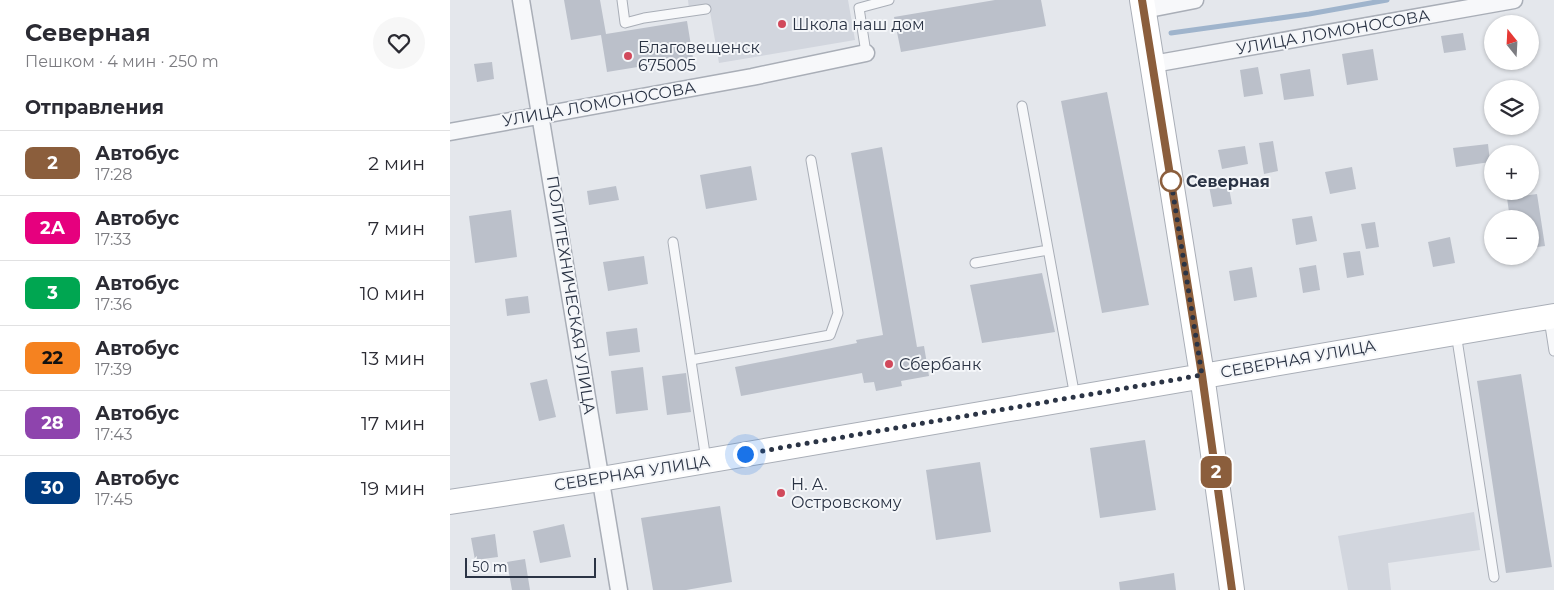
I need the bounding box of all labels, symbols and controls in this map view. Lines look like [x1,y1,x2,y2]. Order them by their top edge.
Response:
street label: УЛИЦА ЛОМОНОСОВА [1235,6,1431,58]
place label: Школа наш дом [792,15,925,34]
north arrow [1484,15,1539,70]
map controls [1484,15,1539,265]
button: heart [373,17,425,69]
text: Северная [25,18,151,47]
marker: Школа наш дом [776,18,788,30]
place label: Благовещенск 675005 [638,38,760,75]
marker: Благовещенск 675005 [622,50,634,62]
text: Пешком · 4 мин · 250 m [25,52,219,71]
street label: УЛИЦА ЛОМОНОСОВА [501,78,697,130]
button: layers [1484,80,1539,135]
text: Отправления [25,96,164,119]
text: Автобус [95,142,179,165]
button: + [1484,145,1539,200]
text: 2 [47,152,58,174]
text: 2 мин [368,152,425,175]
text: 17:28 [95,165,133,184]
marker: Северная [1160,170,1182,192]
place label: Северная [1186,172,1270,191]
street label: ПОЛИТЕХНИЧЕСКАЯ УЛИЦА [543,174,599,416]
text: Автобус [95,207,179,230]
button: − [1484,210,1539,265]
text: 2А [40,217,65,239]
text: 7 мин [368,217,425,240]
text: 17:33 [95,230,131,249]
text: Автобус [95,272,179,295]
text: 3 [47,282,58,304]
text: 10 мин [360,282,425,305]
text: 17:36 [95,295,132,314]
street label: СЕВЕРНАЯ УЛИЦА [1219,336,1377,382]
text: Автобус [95,337,179,360]
text: 22 [42,347,63,369]
text: 13 мин [362,347,425,370]
place label: Сбербанк [899,355,982,374]
marker: Сбербанк [883,358,895,370]
text: 17:39 [95,360,132,379]
text: Автобус [95,402,179,425]
text: 28 [41,412,64,434]
text: 17 мин [361,412,425,435]
text: 17:43 [95,425,133,444]
your location [733,442,758,467]
street label: СЕВЕРНАЯ УЛИЦА [553,451,711,495]
line badge: 2 [1200,456,1232,488]
text: 2 [1211,461,1221,483]
text: Автобус [95,467,179,490]
place label: Н. А. Островскому [791,475,902,512]
text: 30 [41,477,64,499]
text: 19 мин [361,477,425,500]
marker: Н. А. Островскому [775,487,787,499]
text: 17:45 [95,490,133,509]
scale bar [465,555,596,578]
text: 50 m [472,558,508,576]

